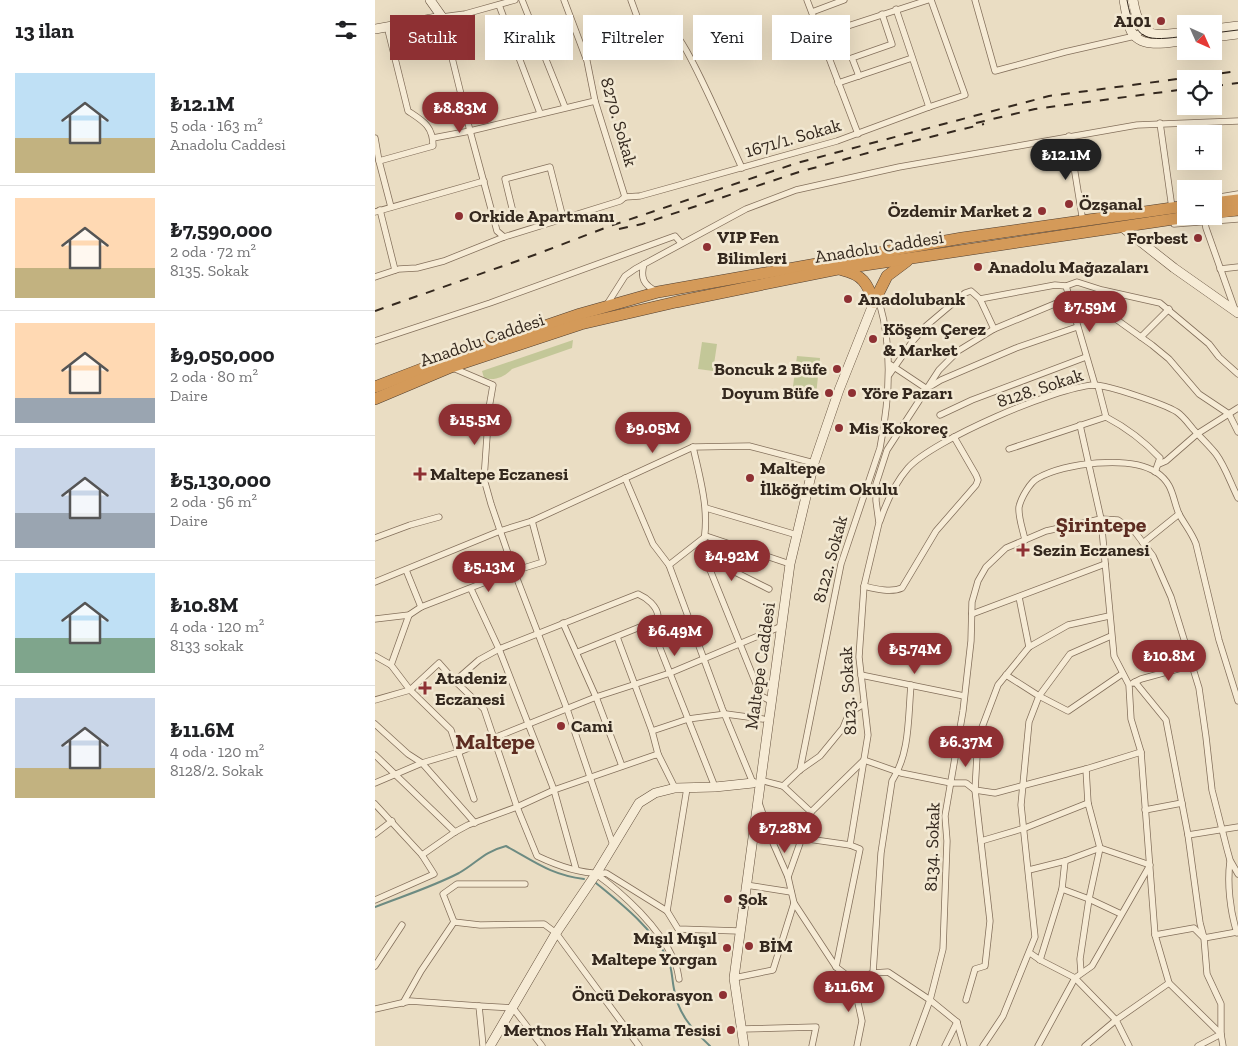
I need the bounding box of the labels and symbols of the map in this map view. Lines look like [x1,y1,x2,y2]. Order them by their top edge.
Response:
place label: A101 [1114,10,1151,32]
marker: A101 [1155,15,1167,27]
north arrow [1177,15,1223,60]
street label: 8270. Sokak [596,75,642,170]
pin: ₺8.83M [419,92,501,134]
street label: 1671/1. Sokak [742,114,844,162]
pin: ₺12.1M [1025,138,1107,181]
place label: Özşanal [1079,193,1143,215]
marker: Özşanal [1063,198,1075,210]
place label: Özdemir Market 2 [888,200,1032,222]
place label: Orkide Apartmanı [469,205,615,227]
marker: Özdemir Market 2 [1036,205,1048,217]
marker: Orkide Apartmanı [453,210,465,222]
place label: VIP Fen Bilimleri [717,226,788,269]
street label: Anadolu Caddesi [813,226,945,268]
place label: Forbest [1127,227,1189,249]
marker: Forbest [1192,232,1204,244]
marker: VIP Fen Bilimleri [701,241,713,253]
place label: Anadolu Mağazaları [988,256,1149,278]
marker: Anadolu Mağazaları [972,261,984,273]
place label: Anadolubank [858,288,965,310]
pin: ₺7.59M [1049,290,1131,333]
marker: Anadolubank [842,293,854,305]
street label: Anadolu Caddesi [417,308,547,372]
place label: Köşem Çerez & Market [883,318,986,361]
marker: Köşem Çerez & Market [867,333,879,345]
place label: Boncuk 2 Büfe [714,358,827,380]
marker: Boncuk 2 Büfe [831,363,843,375]
street label: 8128. Sokak [994,364,1087,412]
place label: Doyum Büfe [722,382,819,404]
place label: Yöre Pazarı [862,382,953,404]
marker: Doyum Büfe [823,387,835,399]
marker: Yöre Pazarı [846,387,858,399]
pin: ₺15.5M [434,404,516,446]
pin: ₺9.05M [612,412,694,454]
place label: Mis Kokoreç [849,417,948,439]
marker: Mis Kokoreç [833,422,845,434]
place label: Maltepe İlköğretim Okulu [760,457,899,500]
place label: Maltepe Eczanesi [430,463,569,485]
marker: Maltepe Eczanesi [414,468,426,480]
marker: Maltepe İlköğretim Okulu [744,472,756,484]
district label: Şirintepe [1056,511,1147,538]
street label: 8122. Sokak [808,512,852,605]
place label: Sezin Eczanesi [1033,539,1150,561]
pin: ₺4.92M [691,540,773,582]
marker: Sezin Eczanesi [1017,544,1029,556]
pin: ₺5.13M [448,550,530,593]
street label: Maltepe Caddesi [740,601,780,731]
pin: ₺6.49M [634,614,716,657]
pin: ₺5.74M [874,632,956,675]
pin: ₺10.8M [1128,640,1210,682]
street label: 8123. Sokak [835,645,861,736]
place label: Atadeniz Eczanesi [435,667,507,710]
marker: Atadeniz Eczanesi [419,682,431,694]
place label: Cami [571,715,613,737]
marker: Cami [555,720,567,732]
pin: ₺6.37M [925,726,1007,768]
district label: Maltepe [455,728,535,755]
street label: 8134. Sokak [919,801,945,892]
pin: ₺7.28M [744,812,826,854]
place label: Şok [738,888,767,910]
marker: Şok [722,893,734,905]
place label: Mışıl Mışıl Maltepe Yorgan [591,927,717,970]
place label: BİM [759,935,793,957]
marker: BİM [743,940,755,952]
marker: Mışıl Mışıl Maltepe Yorgan [721,942,733,954]
pin: ₺11.6M [808,970,890,1013]
place label: Öncü Dekorasyon [572,984,713,1006]
marker: Öncü Dekorasyon [717,989,729,1001]
place label: Mertnos Halı Yıkama Tesisi [503,1019,722,1041]
marker: Mertnos Halı Yıkama Tesisi [725,1024,737,1036]

